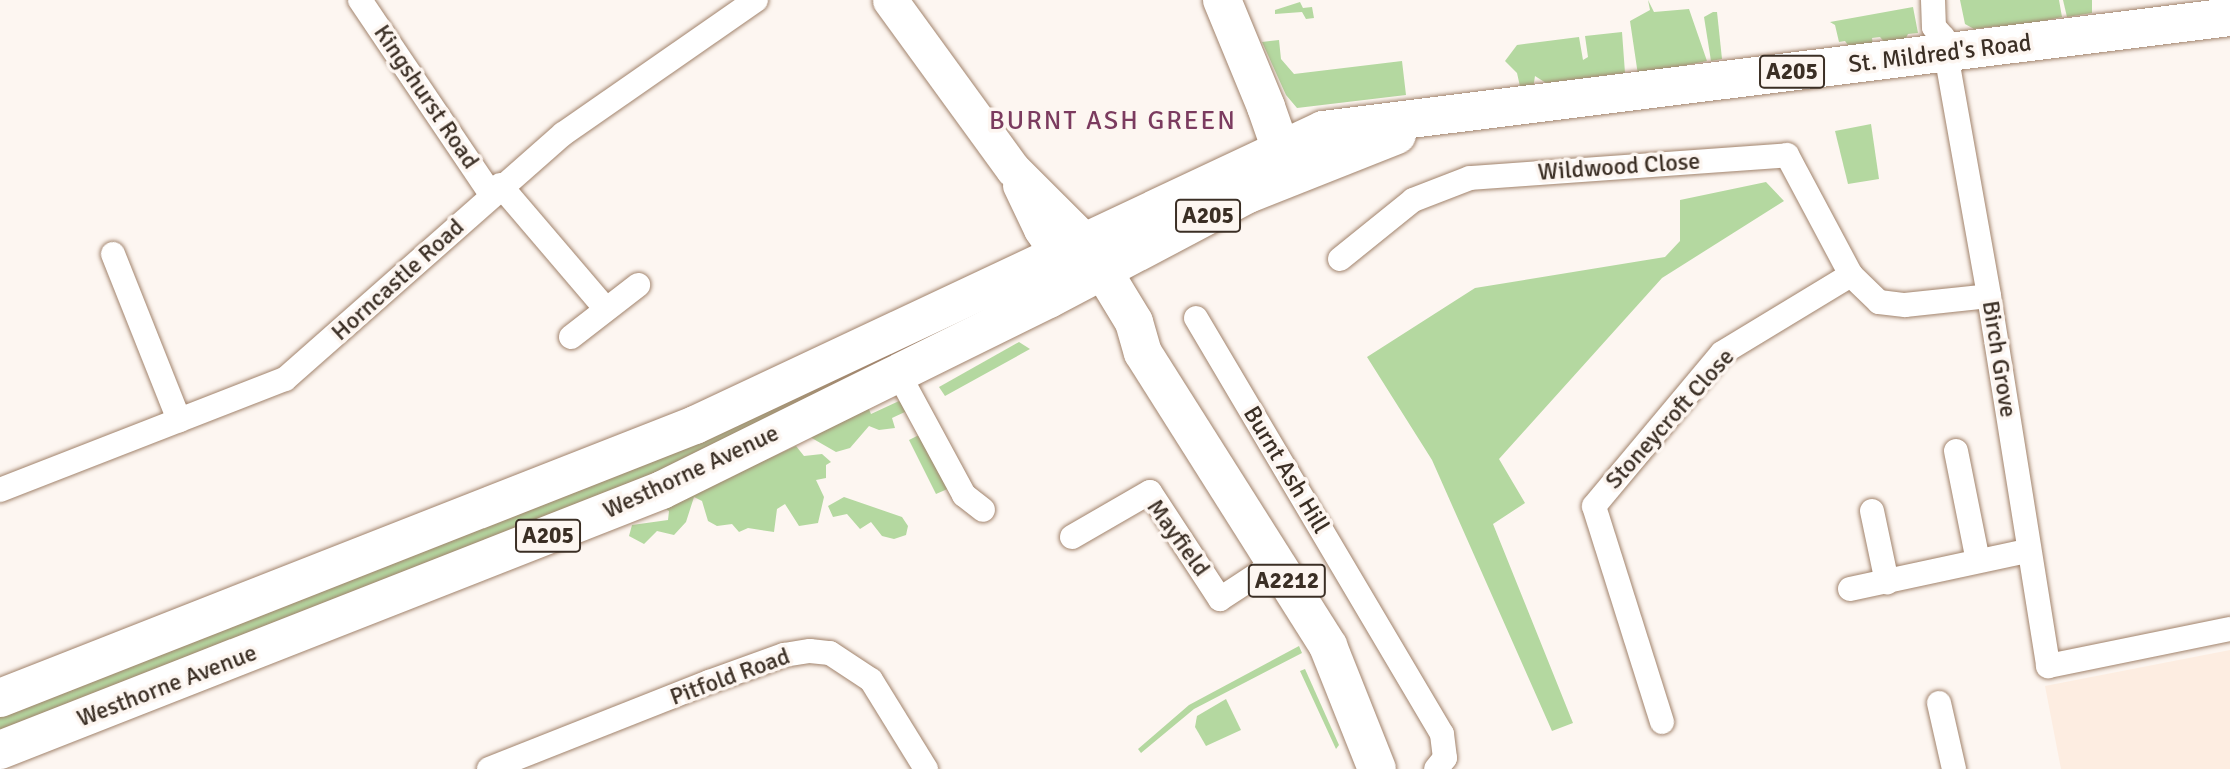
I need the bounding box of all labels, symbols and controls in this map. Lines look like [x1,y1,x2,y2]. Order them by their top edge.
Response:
street label: Kingshurst Road [367,19,485,175]
street label: St. Mildred's Road [1847,28,2033,80]
road number: A205 [1759,53,1825,92]
district label: BURNT ASH GREEN [991,106,1235,138]
street label: Wildwood Close [1537,147,1701,187]
road number: A205 [1175,196,1241,236]
street label: Horncastle Road [326,213,470,347]
street label: Birch Grove [1976,299,2022,419]
street label: Stoneycroft Close [1599,343,1741,495]
street label: Burnt Ash Hill [1237,401,1335,539]
street label: Westhorne Avenue [599,419,783,525]
street label: Mayfield [1140,494,1216,582]
road number: A205 [515,516,581,556]
road number: A2212 [1247,562,1327,600]
street label: Westhorne Avenue [73,638,261,734]
street label: Pitfold Road [666,642,794,712]

